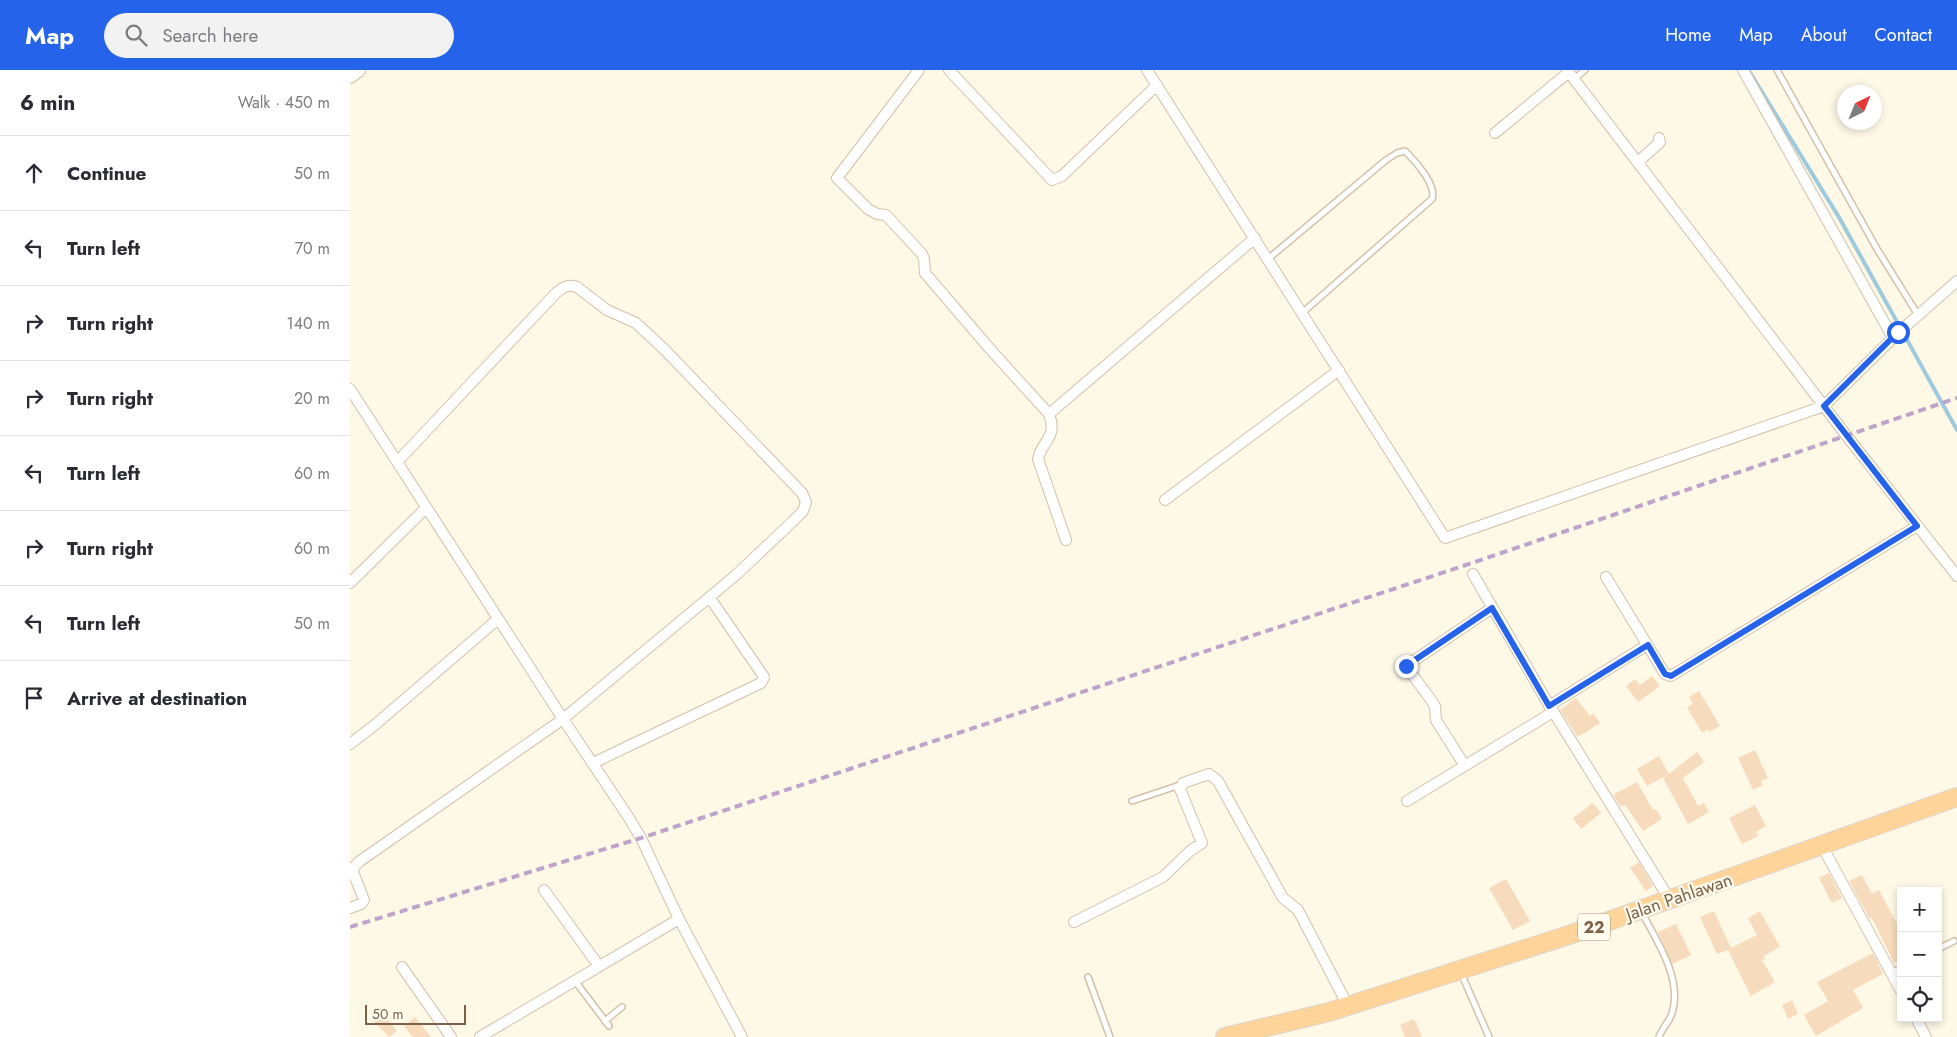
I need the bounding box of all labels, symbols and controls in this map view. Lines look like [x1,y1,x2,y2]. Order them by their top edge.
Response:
search box [104,13,454,58]
text: Map [25,18,74,53]
icon: search [122,21,150,49]
text: Search here [162,22,258,49]
text: Home [1665,22,1711,48]
text: Map [1739,22,1773,48]
text: About [1801,22,1846,48]
text: Contact [1874,22,1932,48]
north arrow [1837,85,1882,130]
text: 6 min [20,88,75,118]
text: Walk · 450 m [238,91,330,114]
icon: ahead [20,159,48,187]
text: Continue [67,160,146,187]
text: 50 m [294,162,330,185]
icon: left [20,234,48,262]
text: Turn left [67,235,140,262]
text: 70 m [295,237,330,260]
icon: right [20,309,48,337]
text: Turn right [67,310,153,337]
text: 140 m [287,312,330,335]
route start [1887,321,1910,344]
icon: right [20,384,48,412]
text: Turn right [67,385,153,412]
text: 20 m [294,387,330,410]
icon: left [20,459,48,487]
text: Turn left [67,460,140,487]
text: 60 m [294,462,330,485]
icon: right [20,534,48,562]
text: Turn right [67,535,153,562]
text: 60 m [294,537,330,560]
icon: left [20,609,48,637]
text: Turn left [67,610,140,637]
text: 50 m [294,612,330,635]
route end [1395,655,1418,678]
icon: arrive [20,684,48,712]
text: Arrive at destination [67,685,247,712]
street label: Jalan Pahlawan [1620,867,1736,928]
map controls [1897,887,1942,1022]
button: + [1897,887,1942,932]
road number: 22 [1578,914,1610,940]
button: − [1897,932,1942,977]
button: locate [1897,977,1942,1022]
scale bar [365,1002,466,1025]
text: 50 m [372,1004,403,1024]

